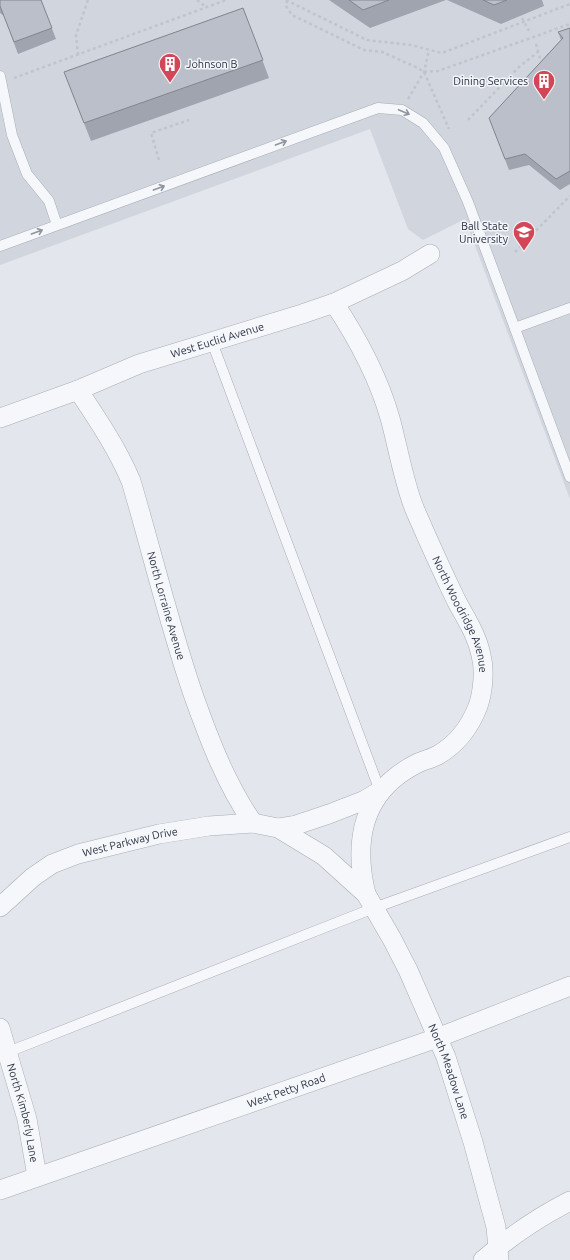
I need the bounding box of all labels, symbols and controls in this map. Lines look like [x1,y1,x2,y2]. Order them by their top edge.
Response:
building icon: Johnson B [157,51,183,84]
place label: Johnson B [186,58,237,70]
building icon: Dining Services [531,68,557,101]
place label: Dining Services [453,75,528,87]
one-way arrow [398,109,410,116]
one-way arrow [274,139,286,147]
one-way arrow [152,183,164,191]
school or university icon: Ball State University [511,219,537,252]
place label: Ball State University [459,220,509,245]
one-way arrow [30,228,42,236]
street label: West Euclid Avenue [169,320,265,360]
street label: North Lorraine Avenue [145,550,187,661]
street label: North Woodridge Avenue [430,554,489,673]
street label: West Parkway Drive [81,825,179,859]
street label: North Meadow Lane [426,1022,471,1121]
street label: North Kimberly Lane [5,1062,41,1163]
street label: West Petty Road [245,1071,327,1110]

